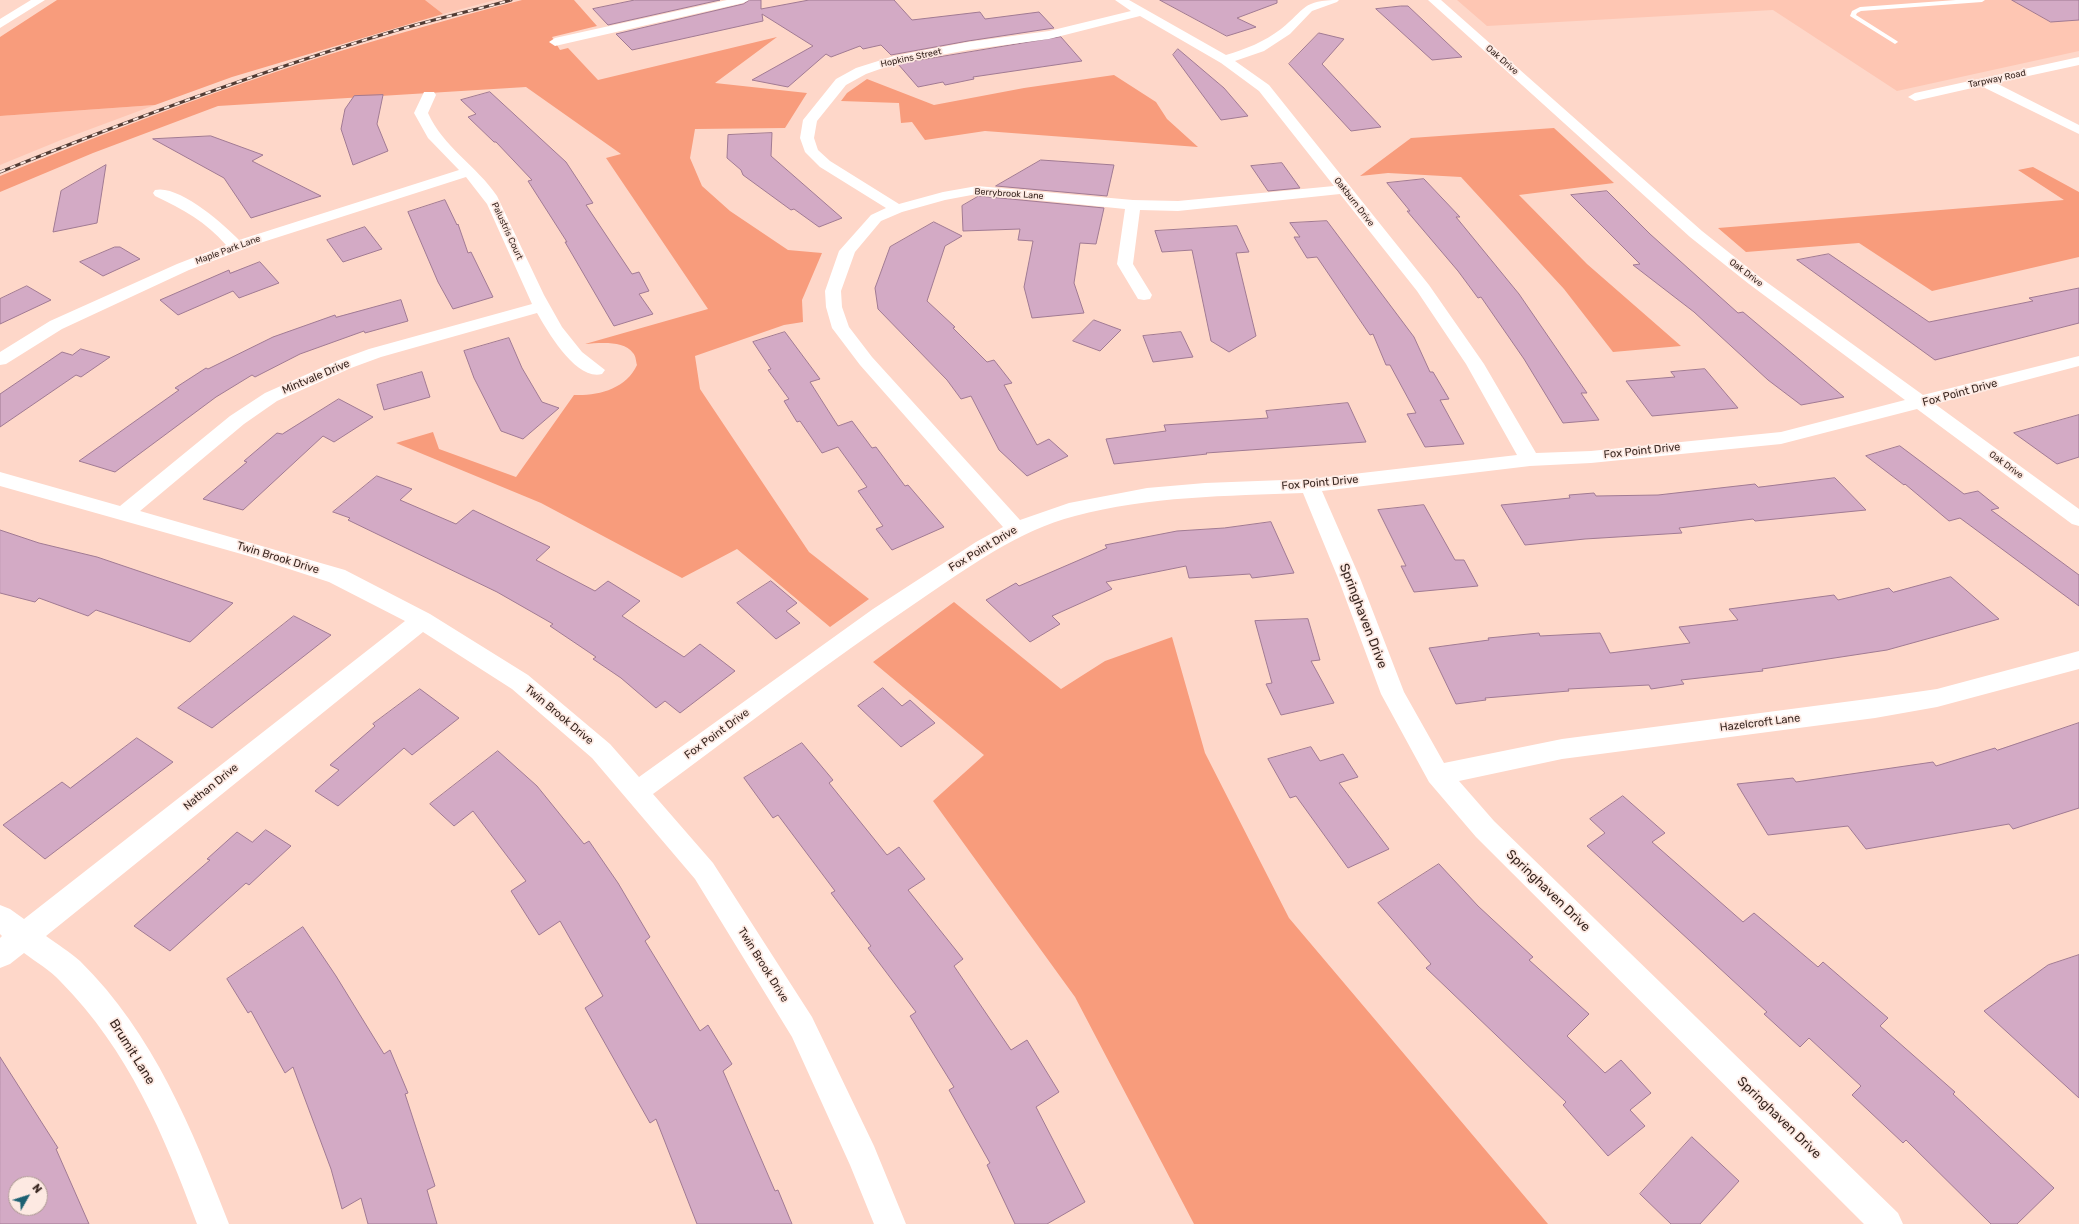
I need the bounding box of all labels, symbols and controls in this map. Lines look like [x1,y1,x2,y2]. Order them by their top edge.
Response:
street label: Oak Drive [1484,43,1520,77]
street label: Hopkins Street [880,46,942,70]
street label: Tarpway Road [1967,68,2027,90]
street label: Oakburn Drive [1332,175,1376,229]
street label: Berrybrook Lane [974,186,1044,202]
street label: Palustris Court [489,200,525,262]
street label: Maple Park Lane [194,233,262,267]
street label: Oak Drive [1727,257,1765,289]
street label: Mintvale Drive [280,357,352,397]
street label: Fox Point Drive [1921,377,1999,409]
street label: Fox Point Drive [1603,440,1681,462]
street label: Oak Drive [1987,449,2025,481]
street label: Fox Point Drive [1281,473,1359,493]
street label: Fox Point Drive [947,523,1019,575]
street label: Twin Brook Drive [235,539,321,577]
street label: Springhaven Drive [1336,561,1390,671]
street label: Twin Brook Drive [522,683,596,747]
street label: Fox Point Drive [682,706,752,762]
street label: Hazelcroft Lane [1719,712,1801,734]
street label: Nathan Drive [181,761,241,813]
street label: Springhaven Drive [1503,847,1593,935]
street label: Twin Brook Drive [735,925,791,1005]
street label: Brumit Lane [106,1016,158,1088]
street label: Springhaven Drive [1734,1074,1824,1162]
north arrow [8,1176,48,1216]
text: N [29,1182,44,1196]

